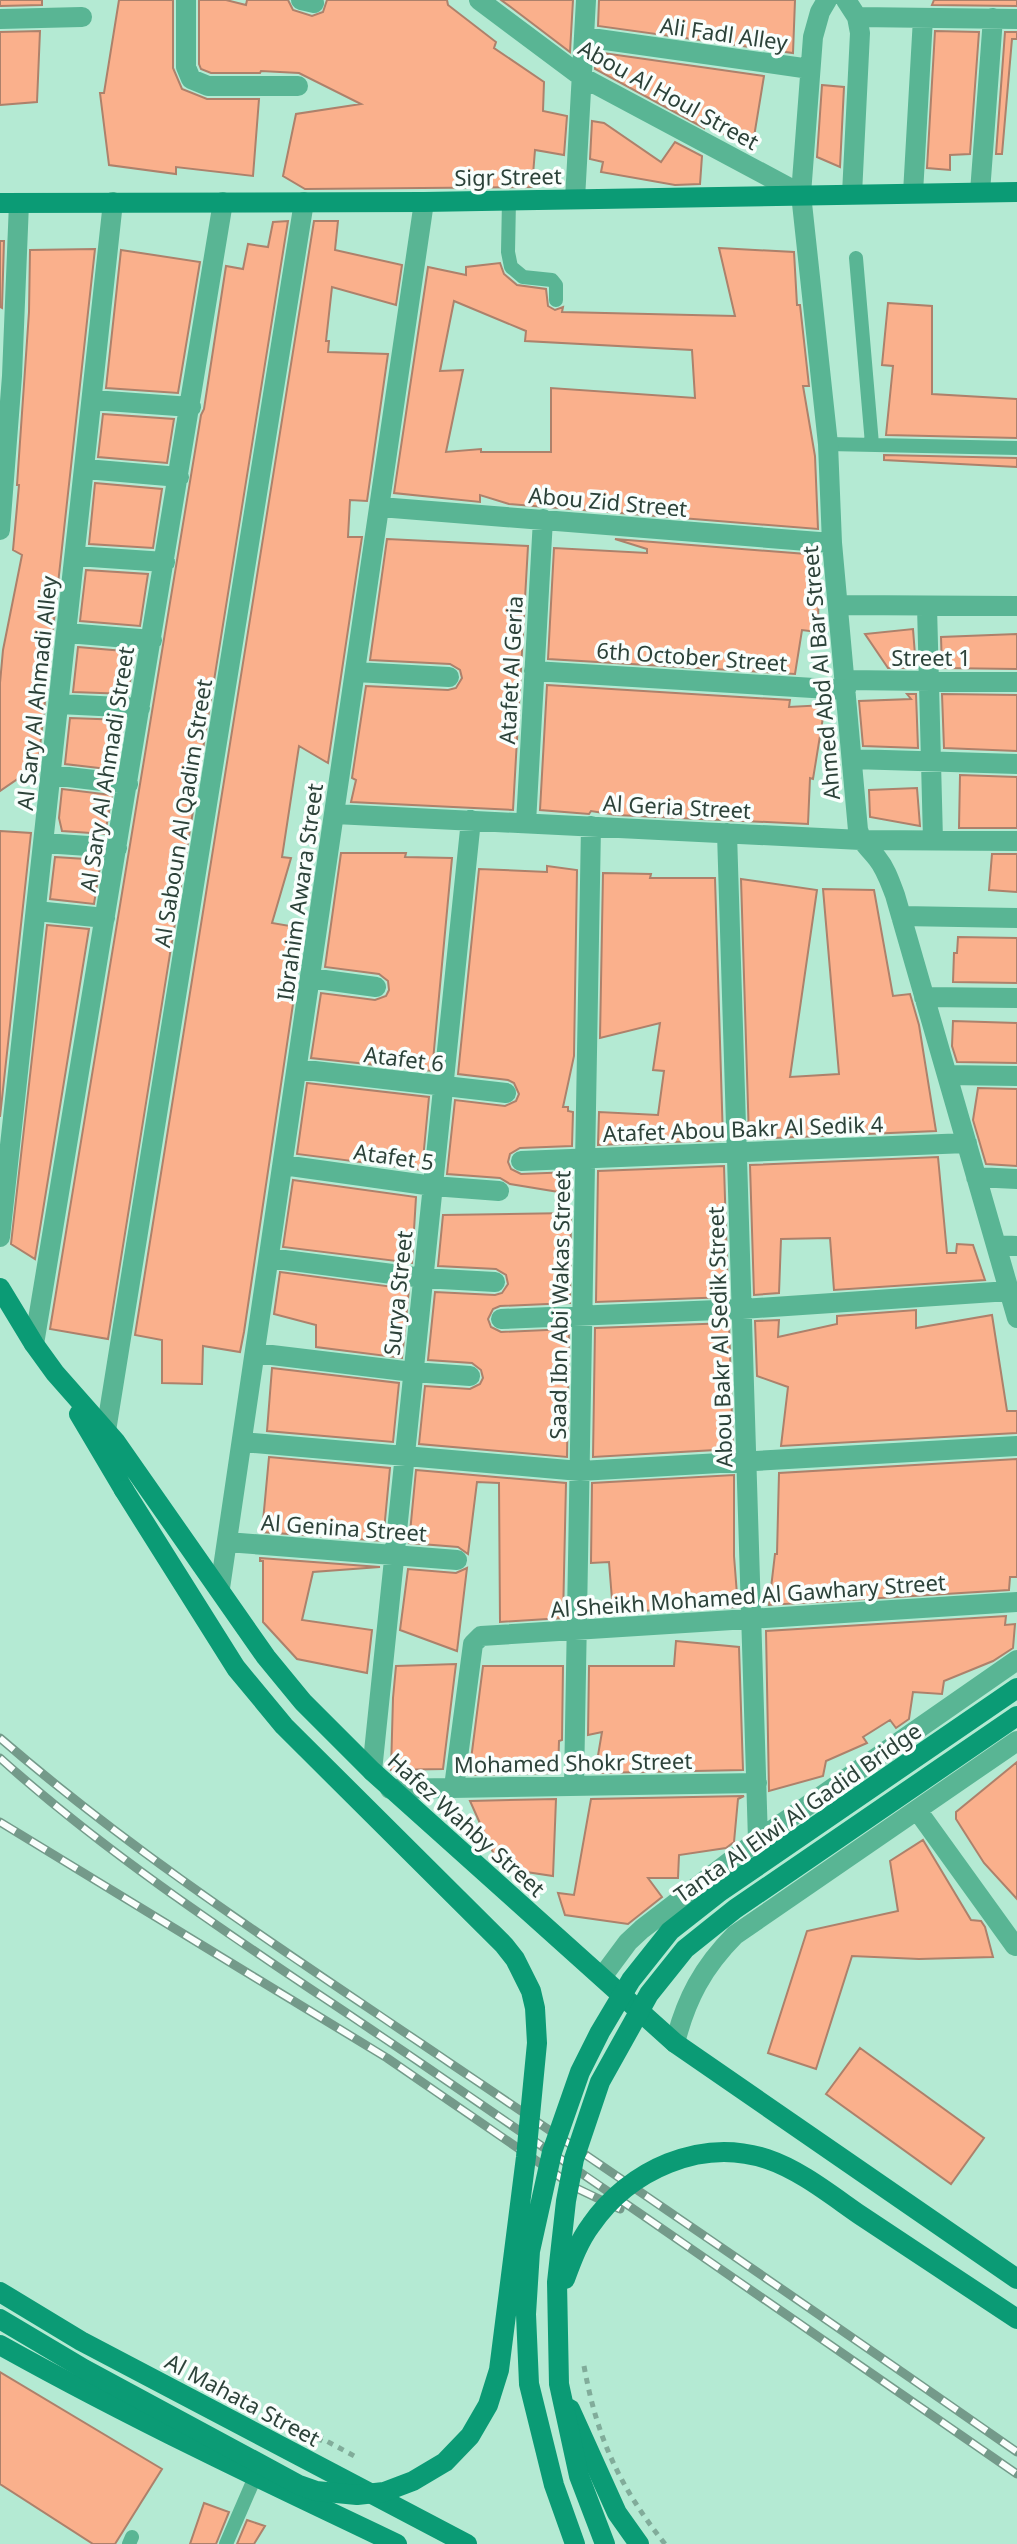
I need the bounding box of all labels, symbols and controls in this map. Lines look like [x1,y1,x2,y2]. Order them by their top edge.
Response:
street label: Ali Fadl Alley [658,9,790,57]
street label: Abou Al Houl Street [574,32,765,156]
street label: Sigr Street [454,160,562,192]
street label: Abou Zid Street [527,479,689,523]
street label: Ahmed Abd Al Bar Street [794,545,846,801]
street label: Al Sary Al Ahmadi Alley [9,574,63,812]
street label: Atafet Al Geria [491,595,529,745]
street label: 6th October Street [596,634,788,678]
street label: Street 1 [891,642,971,672]
street label: Al Sary Al Ahmadi Street [72,644,140,894]
street label: Al Saboun Al Qadim Street [146,677,218,949]
street label: Ibrahim Awara Street [269,781,329,1003]
street label: Al Geria Street [602,787,752,825]
street label: Atafet 6 [362,1038,446,1078]
street label: Atafet Abou Bakr Al Sedik 4 [602,1108,884,1148]
street label: Atafet 5 [352,1136,436,1176]
street label: Saad Ibn Abi Wakas Street [542,1170,576,1440]
street label: Abou Bakr Al Sedik Street [699,1206,739,1468]
street label: Surya Street [376,1229,418,1357]
street label: Al Genina Street [260,1506,428,1548]
street label: Al Sheikh Mohamed Al Gawhary Street [549,1566,947,1624]
street label: Tanta Al Elwi Al Gadid Bridge [667,1715,927,1909]
street label: Hafez Wahby Street [382,1745,552,1903]
street label: Mohamed Shokr Street [454,1745,692,1779]
street label: Al Mahata Street [160,2346,326,2452]

